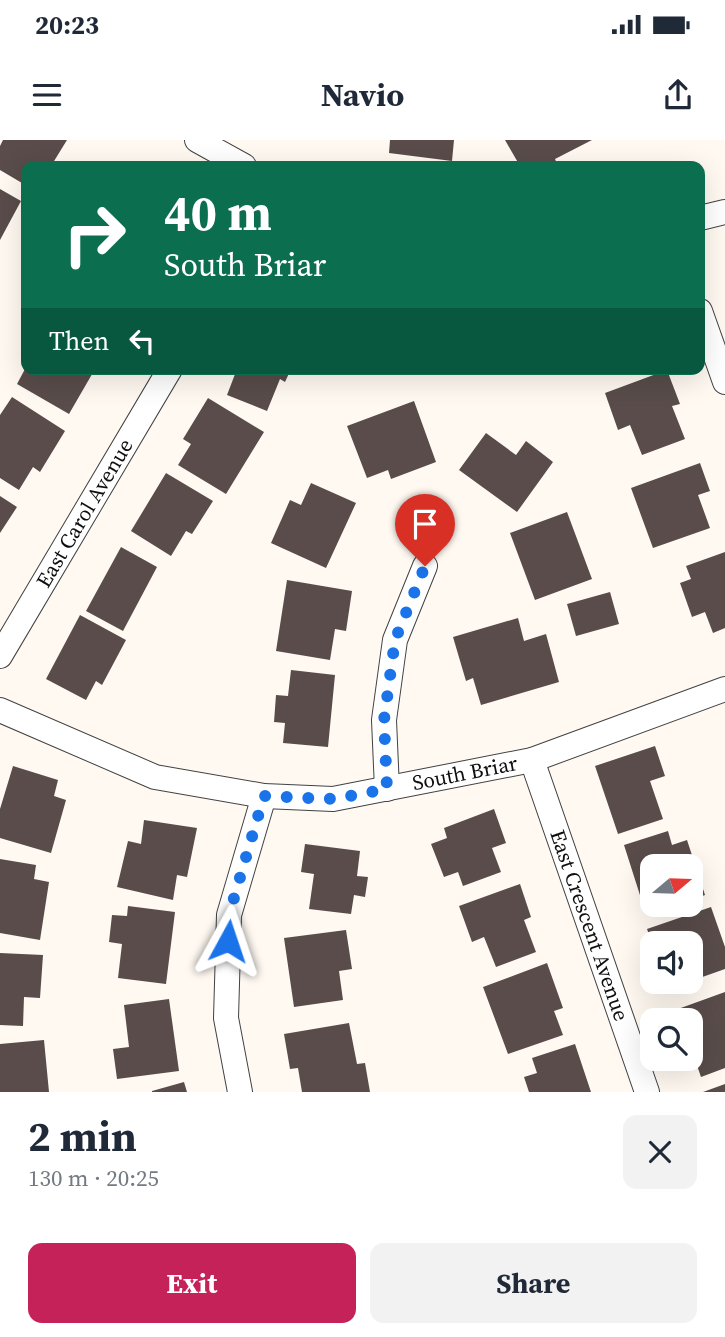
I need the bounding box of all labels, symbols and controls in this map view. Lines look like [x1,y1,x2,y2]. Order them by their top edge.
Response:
text: 20:23 [35,7,99,43]
text: Navio [321,73,404,117]
icon: menu [28,76,66,114]
icon: share [659,76,697,114]
text: 40 m [164,179,272,246]
icon: right [49,189,140,280]
text: South Briar [164,243,326,287]
icon: left [123,322,161,360]
text: Then [49,323,109,359]
street label: East Carol Avenue [29,433,140,593]
pin [395,494,455,566]
icon: arrive [406,505,444,543]
street label: South Briar [410,748,520,797]
street label: East Crescent Avenue [543,826,636,1025]
north arrow [640,854,704,917]
map controls [640,854,703,1071]
position arrow [191,904,265,978]
button: sound [640,931,703,994]
button: search [640,1008,703,1071]
text: 2 min [28,1107,137,1165]
button: close [623,1115,697,1189]
text: 130 m · 20:25 [28,1162,159,1194]
button: Exit [28,1243,356,1323]
button: Share [370,1243,697,1323]

